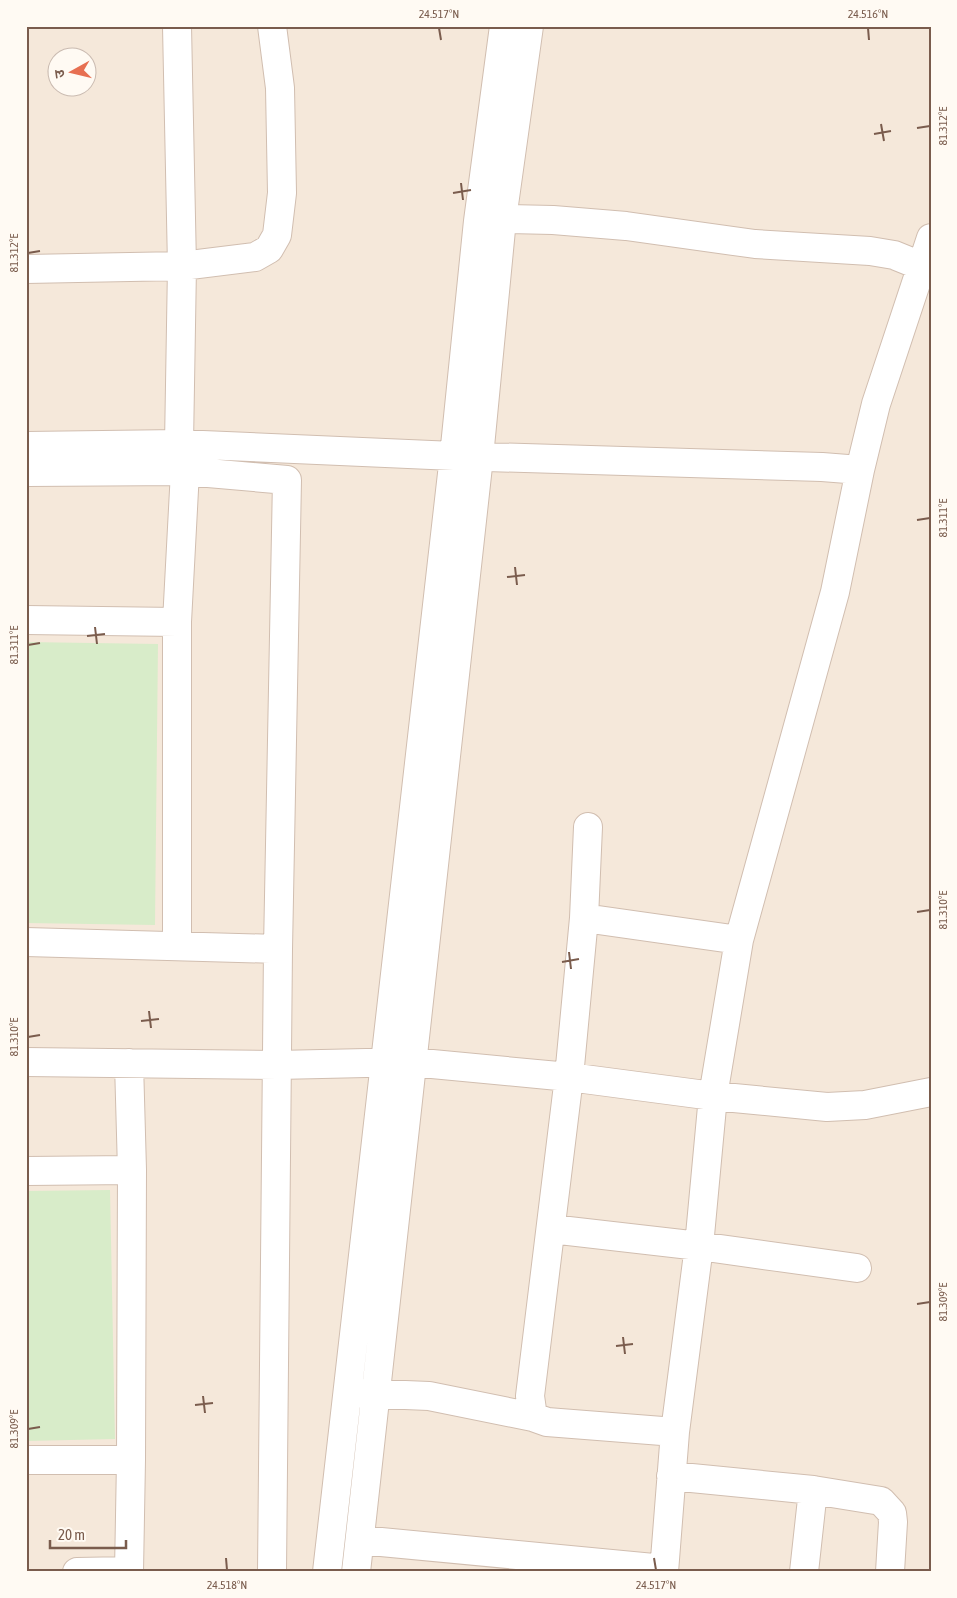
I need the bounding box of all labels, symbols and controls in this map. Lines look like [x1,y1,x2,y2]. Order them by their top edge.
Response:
text: 24.517°N [419,7,459,21]
text: 24.516°N [848,7,888,21]
north arrow [48,48,98,98]
text: उ [51,68,68,79]
text: 81.312°E [936,107,950,145]
text: 81.312°E [7,234,21,272]
text: 81.311°E [936,499,950,537]
text: 81.311°E [7,626,21,664]
text: 81.310°E [936,891,950,929]
text: 81.310°E [7,1018,21,1056]
text: 81.309°E [936,1283,950,1321]
text: 81.309°E [7,1410,21,1448]
scale bar [50,1518,126,1550]
text: 20 m [58,1526,85,1543]
text: 24.518°N [207,1578,247,1592]
text: 24.517°N [636,1578,676,1592]

